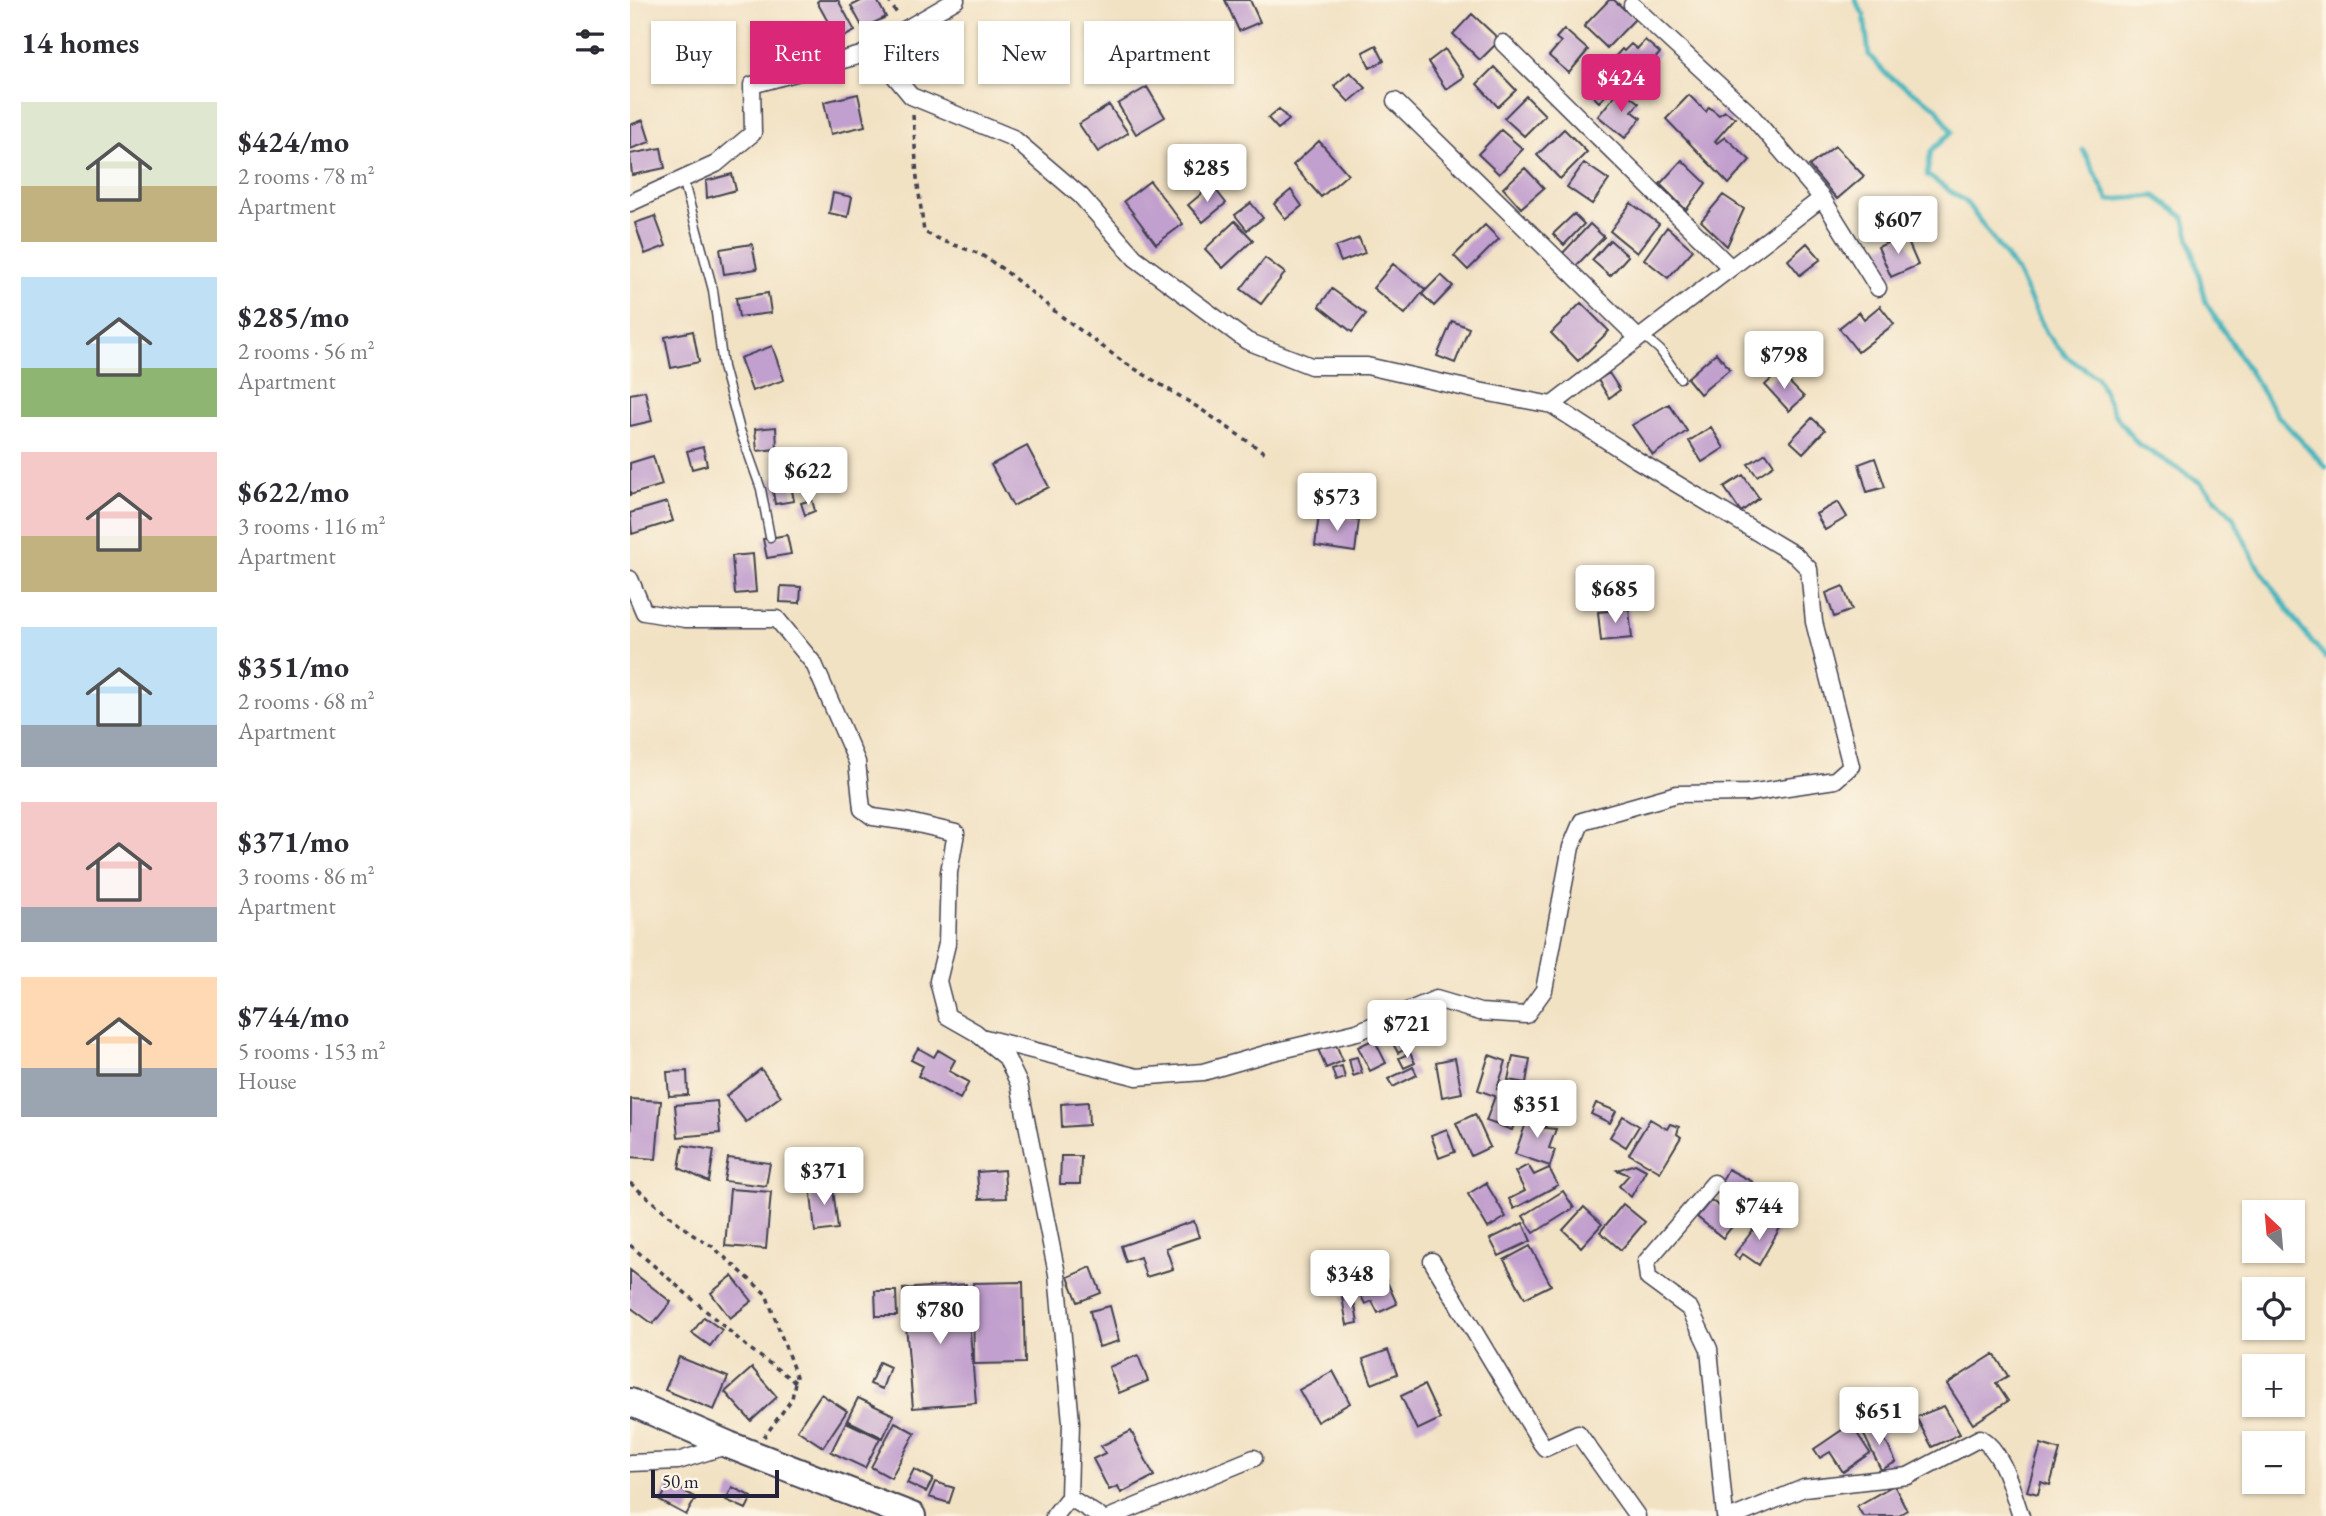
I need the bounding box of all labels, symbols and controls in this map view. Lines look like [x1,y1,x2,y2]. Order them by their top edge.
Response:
chip: Buy [651,21,736,84]
chip: Rent [750,21,845,84]
chip: Filters [859,21,964,84]
chip: New [978,21,1070,84]
chip: Apartment [1084,21,1234,84]
text: 14 homes [21,23,139,62]
icon: filters [571,23,609,61]
pin: $424 [1580,54,1662,114]
text: $424 [1597,62,1645,92]
text: $424/mo [238,122,349,161]
icon: home [77,130,161,214]
pin: $285 [1166,144,1248,204]
text: $285 [1183,152,1231,182]
text: 2 rooms · 78 m² [238,161,375,191]
text: Apartment [238,191,336,221]
pin: $607 [1857,196,1939,256]
text: $607 [1874,204,1922,234]
text: $285/mo [238,297,349,336]
icon: home [77,305,161,389]
pin: $798 [1743,332,1825,391]
text: 2 rooms · 56 m² [238,336,375,366]
text: $798 [1760,339,1808,369]
text: Apartment [238,366,336,396]
pin: $622 [767,448,849,507]
text: $622 [784,455,832,485]
text: $622/mo [238,472,349,511]
pin: $573 [1296,474,1378,533]
icon: home [77,480,161,564]
text: $573 [1313,481,1361,511]
text: 3 rooms · 116 m² [238,511,386,541]
text: Apartment [238,541,336,571]
pin: $685 [1574,566,1656,625]
text: $685 [1591,573,1639,603]
text: $351/mo [238,647,349,686]
icon: home [77,655,161,739]
text: 2 rooms · 68 m² [238,686,375,716]
text: Apartment [238,716,336,746]
text: $371/mo [238,822,349,861]
icon: home [77,830,161,914]
text: 3 rooms · 86 m² [238,861,375,891]
text: Apartment [238,891,336,921]
text: $744/mo [238,997,349,1036]
pin: $721 [1366,1000,1448,1060]
icon: home [77,1005,161,1089]
text: $721 [1383,1008,1431,1038]
text: 5 rooms · 153 m² [238,1036,386,1066]
text: House [238,1066,297,1096]
pin: $351 [1496,1080,1578,1140]
text: $351 [1513,1088,1561,1118]
pin: $371 [783,1148,865,1207]
text: $371 [800,1155,848,1185]
pin: $744 [1718,1182,1800,1242]
text: $744 [1735,1190,1783,1220]
north arrow [2242,1200,2305,1264]
map controls [2242,1200,2305,1494]
pin: $348 [1309,1250,1391,1310]
text: $348 [1326,1258,1374,1288]
button: locate [2242,1277,2305,1340]
pin: $780 [899,1286,981,1346]
text: $780 [916,1294,964,1324]
button: + [2242,1354,2305,1417]
pin: $651 [1838,1388,1920,1447]
text: $651 [1855,1395,1903,1425]
button: − [2242,1431,2305,1494]
scale bar [651,1467,779,1499]
text: 50 m [662,1469,699,1494]

